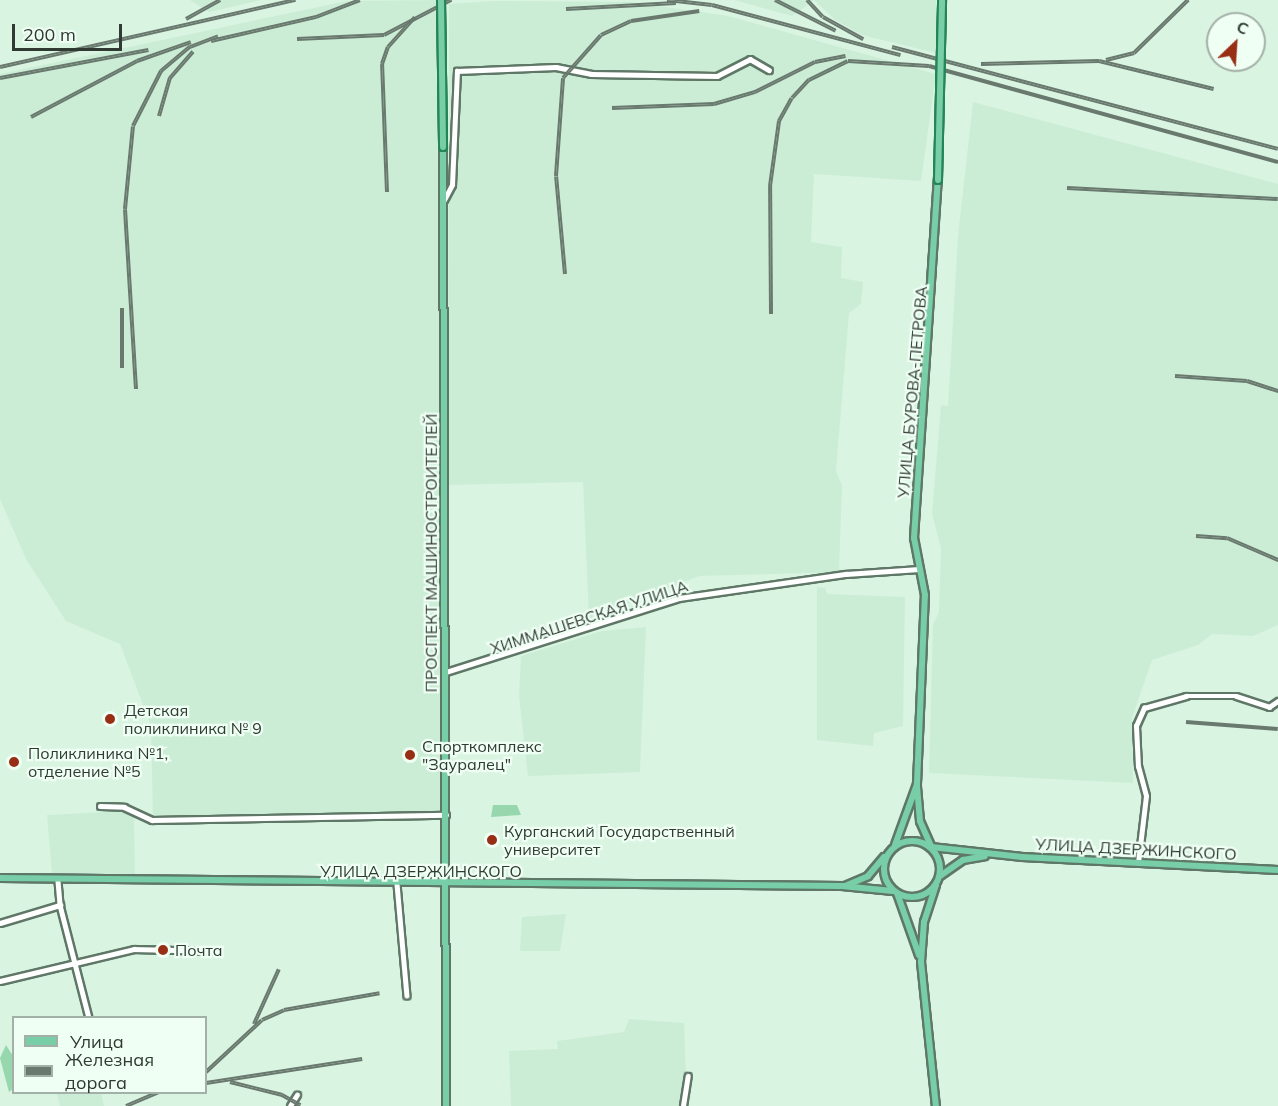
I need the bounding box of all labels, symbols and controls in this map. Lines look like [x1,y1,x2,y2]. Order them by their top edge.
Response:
scale bar [15,12,124,50]
north arrow [1206,12,1266,72]
text: С [1234,16,1252,39]
text: 200 m [23,23,76,46]
street label: УЛИЦА БУРОВА-ПЕТРОВА [893,285,931,499]
street label: ПРОСПЕКТ МАШИНОСТРОИТЕЛЕЙ [421,414,441,692]
street label: ХИММАШЕВСКАЯ УЛИЦА [488,576,690,658]
place label: Детская поликлиника № 9 [124,700,262,738]
marker: Детская поликлиника № 9 [101,710,119,728]
place label: Спорткомплекс "Зауралец" [422,736,542,774]
place label: Поликлиника №1, отделение №5 [28,743,168,781]
marker: Спорткомплекс "Зауралец" [403,748,417,762]
marker: Поликлиника №1, отделение №5 [5,753,23,771]
place label: Курганский Государственный университет [504,821,735,859]
marker: Курганский Государственный университет [485,833,499,847]
street label: УЛИЦА ДЗЕРЖИНСКОГО [1035,834,1237,864]
street label: УЛИЦА ДЗЕРЖИНСКОГО [320,861,522,881]
place label: Почта [175,940,223,960]
marker: Почта [156,943,170,957]
legend [12,1016,207,1094]
text: Улица [70,1030,124,1053]
text: Железная дорога [65,1048,154,1094]

